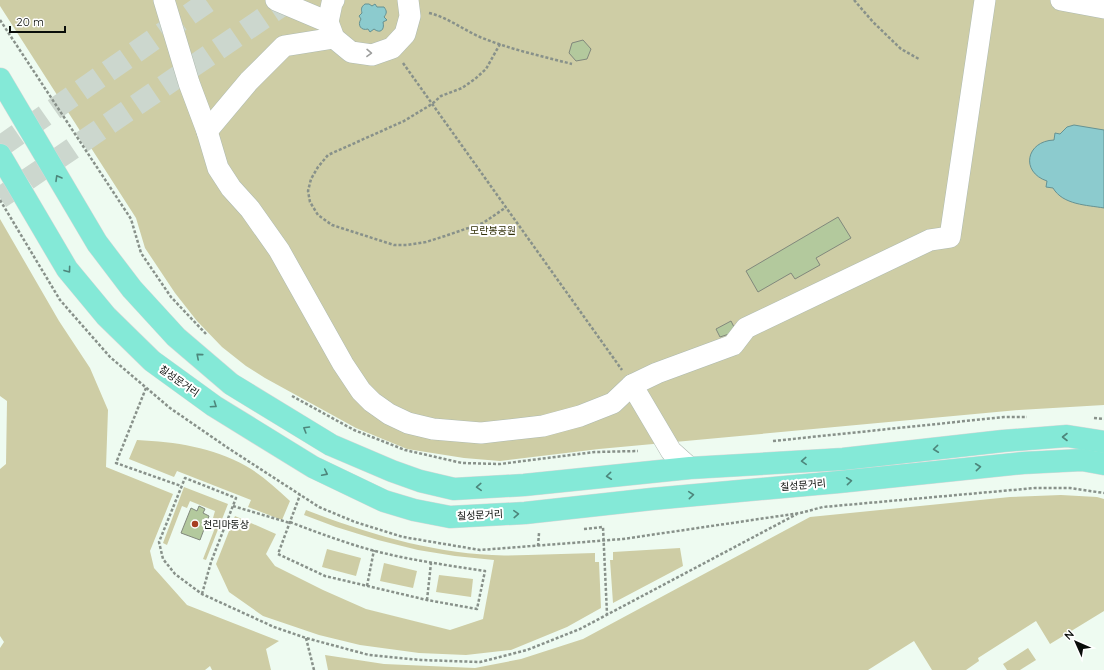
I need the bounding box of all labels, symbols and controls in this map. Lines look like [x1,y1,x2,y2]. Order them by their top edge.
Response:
scale bar [10,8,65,34]
text: 20 m [16,14,44,29]
one-way arrow [365,49,372,58]
one-way arrow [55,174,62,182]
park label: 모란봉공원 [470,224,516,237]
one-way arrow [63,265,70,272]
one-way arrow [196,354,203,361]
street label: 칠성문거리 [156,362,202,400]
one-way arrow [210,400,217,408]
one-way arrow [303,427,310,434]
one-way arrow [1062,433,1068,441]
one-way arrow [933,444,939,453]
one-way arrow [801,457,807,466]
one-way arrow [975,463,981,472]
one-way arrow [320,468,328,476]
one-way arrow [606,471,612,480]
street label: 칠성문거리 [780,477,826,493]
one-way arrow [846,477,852,486]
one-way arrow [476,483,482,492]
one-way arrow [688,491,694,500]
street label: 칠성문거리 [457,507,503,523]
one-way arrow [513,509,519,518]
place label: 천리마동상 [203,518,249,531]
marker: 천리마동상 [190,519,200,529]
north arrow [1056,622,1096,662]
text: N [1061,627,1077,643]

